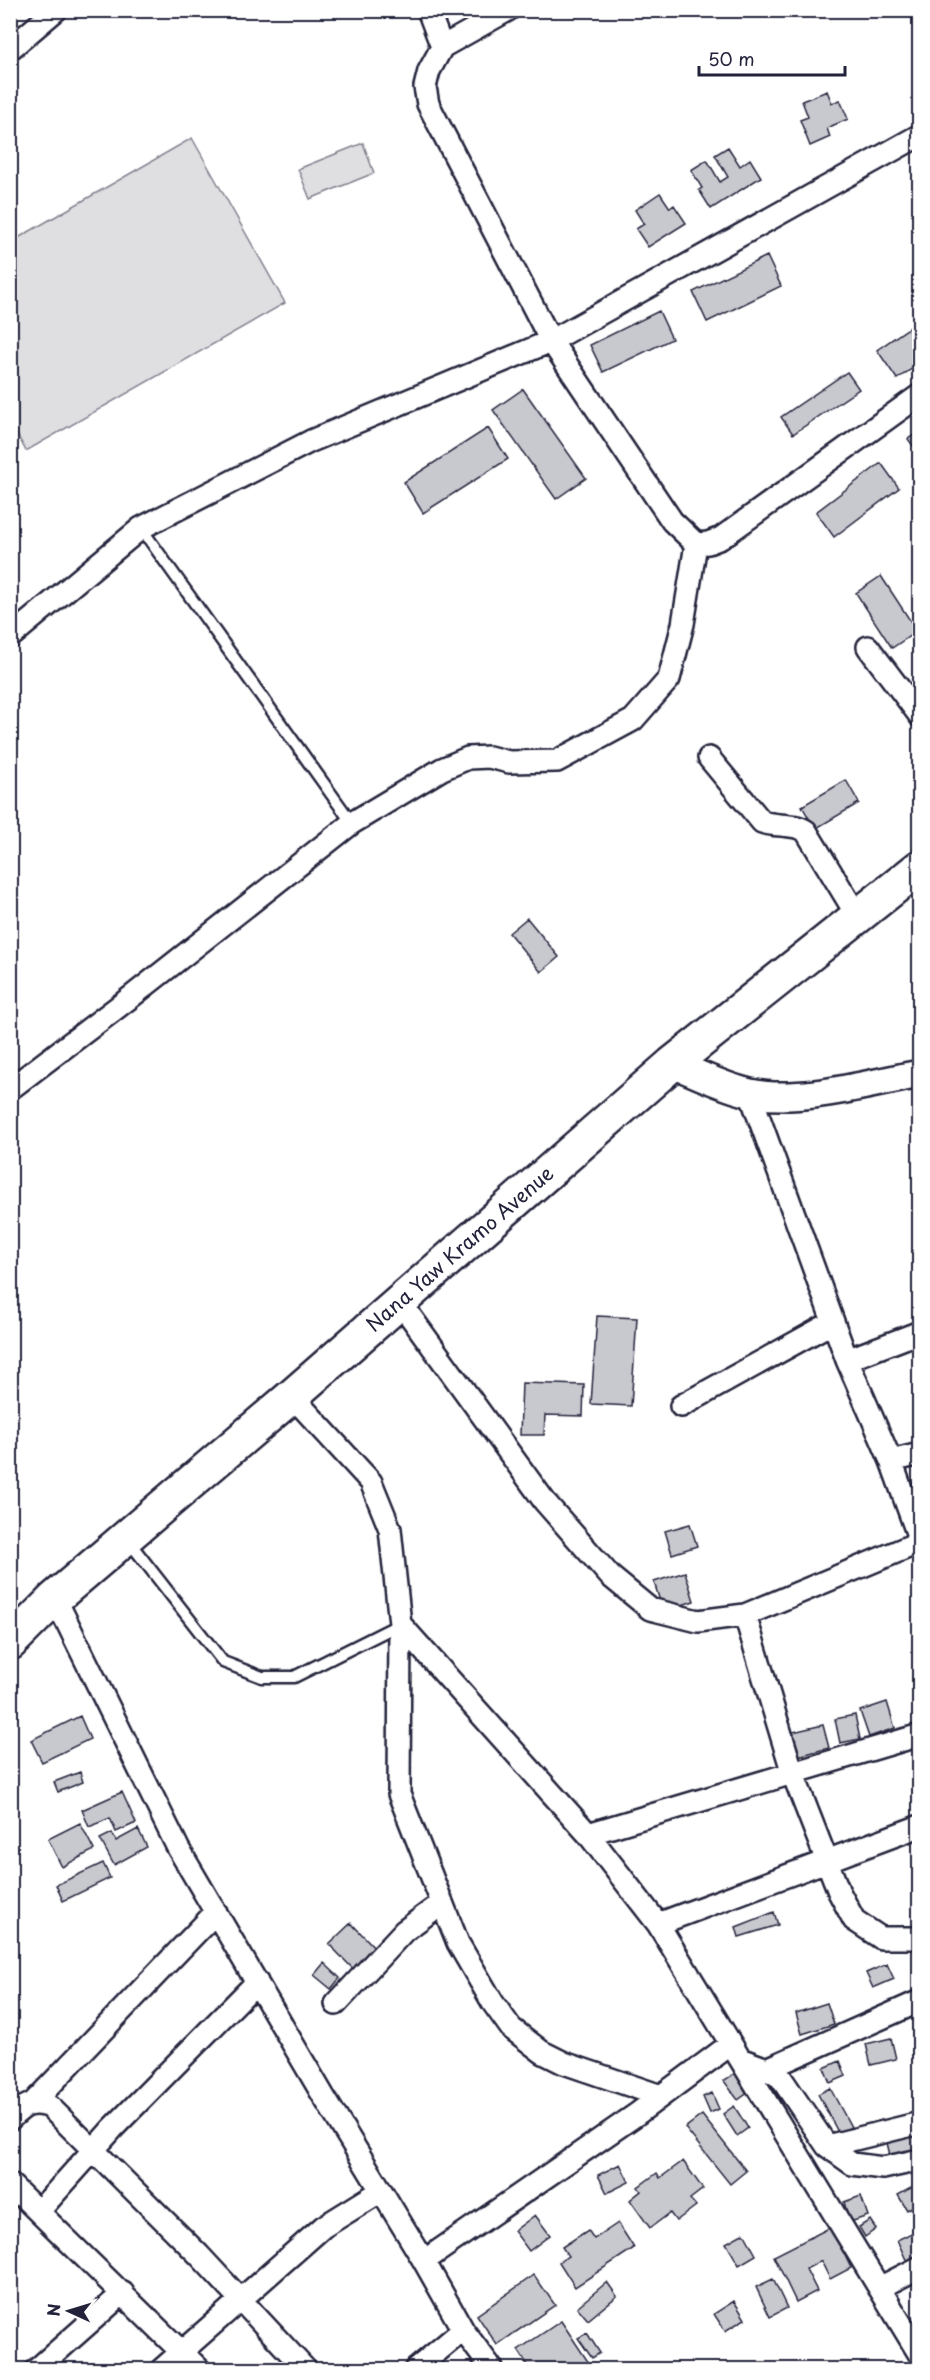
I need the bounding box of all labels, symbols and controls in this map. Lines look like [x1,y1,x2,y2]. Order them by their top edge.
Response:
scale bar [699,39,844,77]
text: 50 m [708,45,755,72]
street label: Nana Yaw Kramo Avenue [359,1158,560,1338]
north arrow [39,2281,99,2341]
text: N [41,2303,65,2317]

